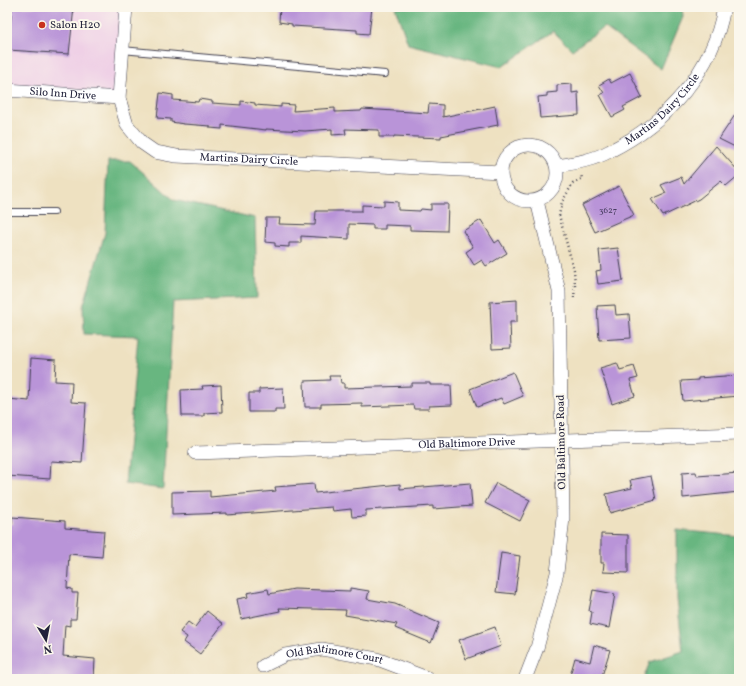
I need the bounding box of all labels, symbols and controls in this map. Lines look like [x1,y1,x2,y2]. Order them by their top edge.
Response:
place label: Salon H20 [50,18,101,33]
marker: Salon H20 [37,20,47,30]
street label: Martins Dairy Circle [622,71,703,149]
street label: Silo Inn Drive [29,84,97,104]
street label: Martins Dairy Circle [199,150,298,170]
house number: 3627 [599,204,617,217]
street label: Old Baltimore Road [554,394,570,490]
street label: Old Baltimore Drive [418,434,516,453]
north arrow [26,620,66,660]
text: N [42,640,53,656]
street label: Old Baltimore Court [285,642,385,668]

